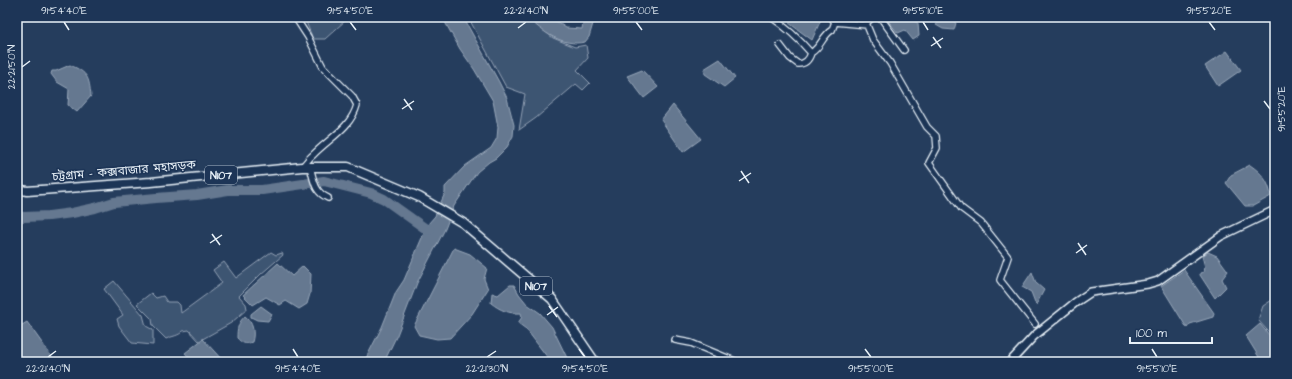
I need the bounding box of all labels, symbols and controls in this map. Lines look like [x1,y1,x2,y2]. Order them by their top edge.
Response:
text: 91°54'40"E [41,4,87,18]
text: 91°54'50"E [327,4,373,18]
text: 22°21'40"N [504,4,548,18]
text: 91°55'00"E [613,4,659,18]
text: 91°55'10"E [903,4,943,18]
text: 91°55'20"E [1186,4,1232,18]
text: 22°21'50"N [5,45,19,89]
text: 91°55'20"E [1275,86,1289,132]
street label: চট্টগ্রাম - কক্সবাজার মহাসড়ক [50,156,197,186]
road number: N107 [205,166,237,184]
road number: N107 [520,277,552,295]
scale bar [1130,319,1212,345]
text: 100 m [1136,325,1167,342]
text: 22°21'40"N [26,362,70,376]
text: 91°54'40"E [275,362,321,376]
text: 22°21'30"N [466,362,508,376]
text: 91°54'50"E [562,362,608,376]
text: 91°55'00"E [848,362,894,376]
text: 91°55'10"E [1137,362,1177,376]

